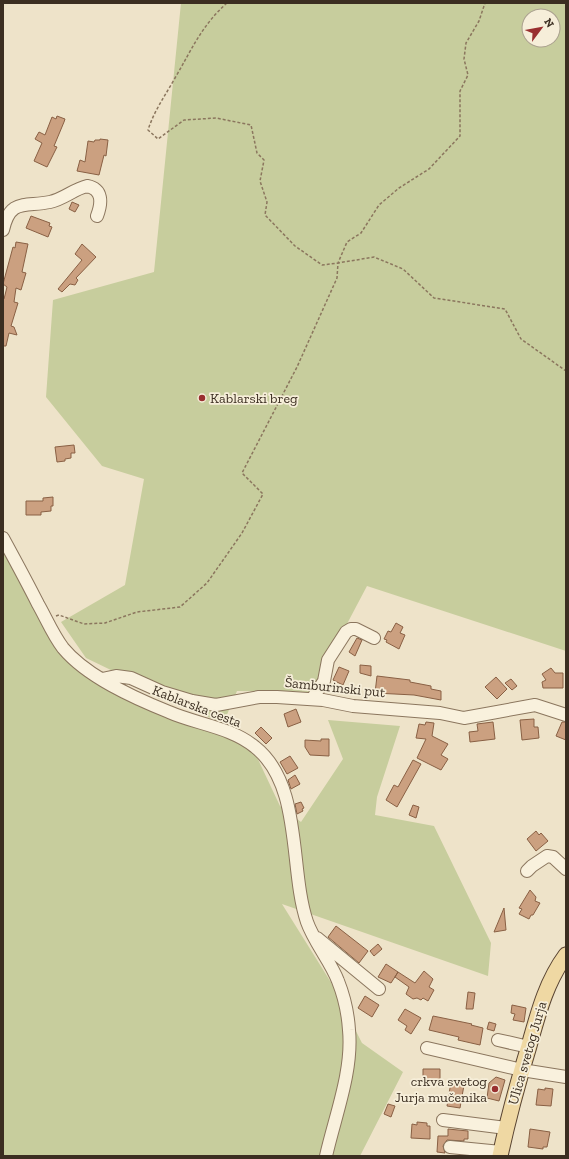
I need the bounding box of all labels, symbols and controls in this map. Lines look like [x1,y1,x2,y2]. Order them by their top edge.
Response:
north arrow [521,8,561,48]
text: N [541,16,557,30]
place label: Kablarski breg [210,390,298,407]
marker: Kablarski breg [197,393,207,403]
street label: Šamburinski put [284,674,387,701]
street label: Kablarska cesta [150,682,244,731]
street label: Ulica svetog Jurja [505,999,550,1107]
place label: crkva svetog Jurja mučenika [395,1073,487,1106]
marker: crkva svetog Jurja mučenika [490,1084,500,1094]

